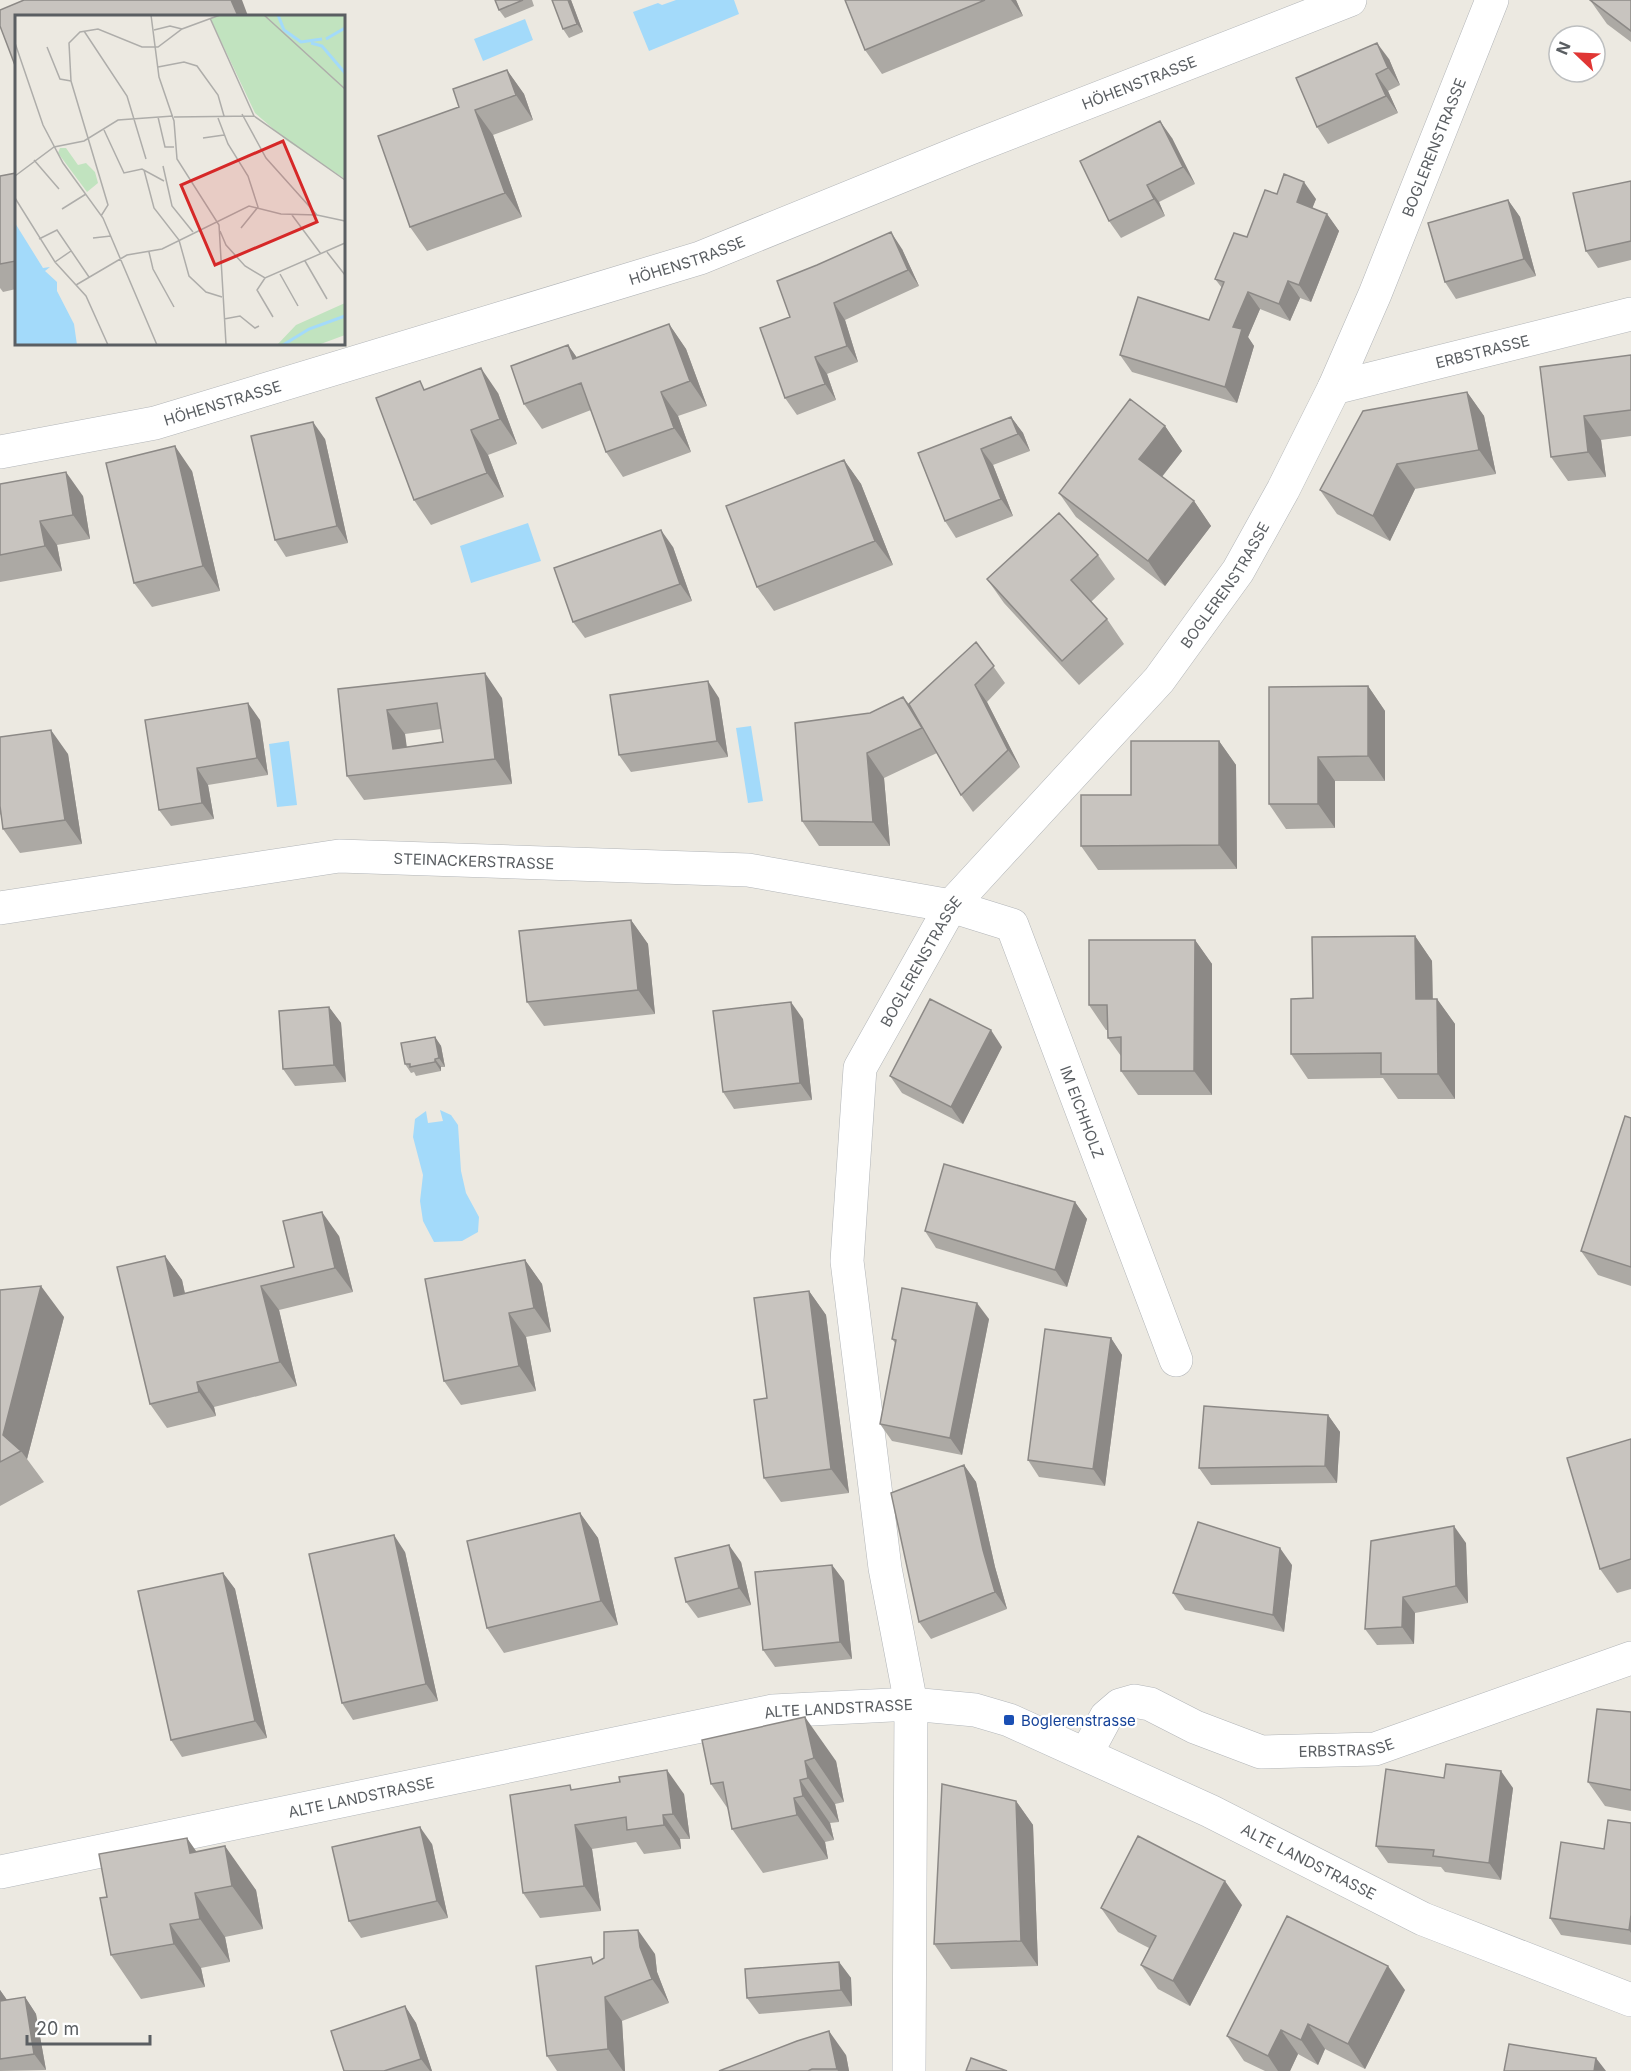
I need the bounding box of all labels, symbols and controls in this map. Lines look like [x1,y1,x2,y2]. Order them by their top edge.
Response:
inset map [15,15,345,345]
north arrow [1547,24,1607,84]
text: N [1552,39,1575,58]
street label: HÖHENSTRASSE [1079,51,1199,113]
street label: BOGLERENSTRASSE [1397,75,1470,219]
street label: HÖHENSTRASSE [626,231,748,289]
street label: ERBSTRASSE [1434,330,1531,372]
street label: HÖHENSTRASSE [161,376,283,429]
street label: BOGLERENSTRASSE [1176,518,1273,652]
street label: STEINACKERSTRASSE [393,848,555,873]
street label: BOGLERENSTRASSE [876,892,965,1030]
street label: IM EICHHOLZ [1056,1063,1109,1161]
street label: ALTE LANDSTRASSE [762,1694,913,1722]
place label: Boglerenstrasse [1021,1711,1136,1730]
marker: Boglerenstrasse [1002,1713,1016,1727]
street label: ERBSTRASSE [1298,1733,1397,1761]
street label: ALTE LANDSTRASSE [286,1772,436,1821]
street label: ALTE LANDSTRASSE [1238,1819,1380,1903]
scale bar [27,2008,150,2046]
text: 20 m [36,2018,79,2039]

